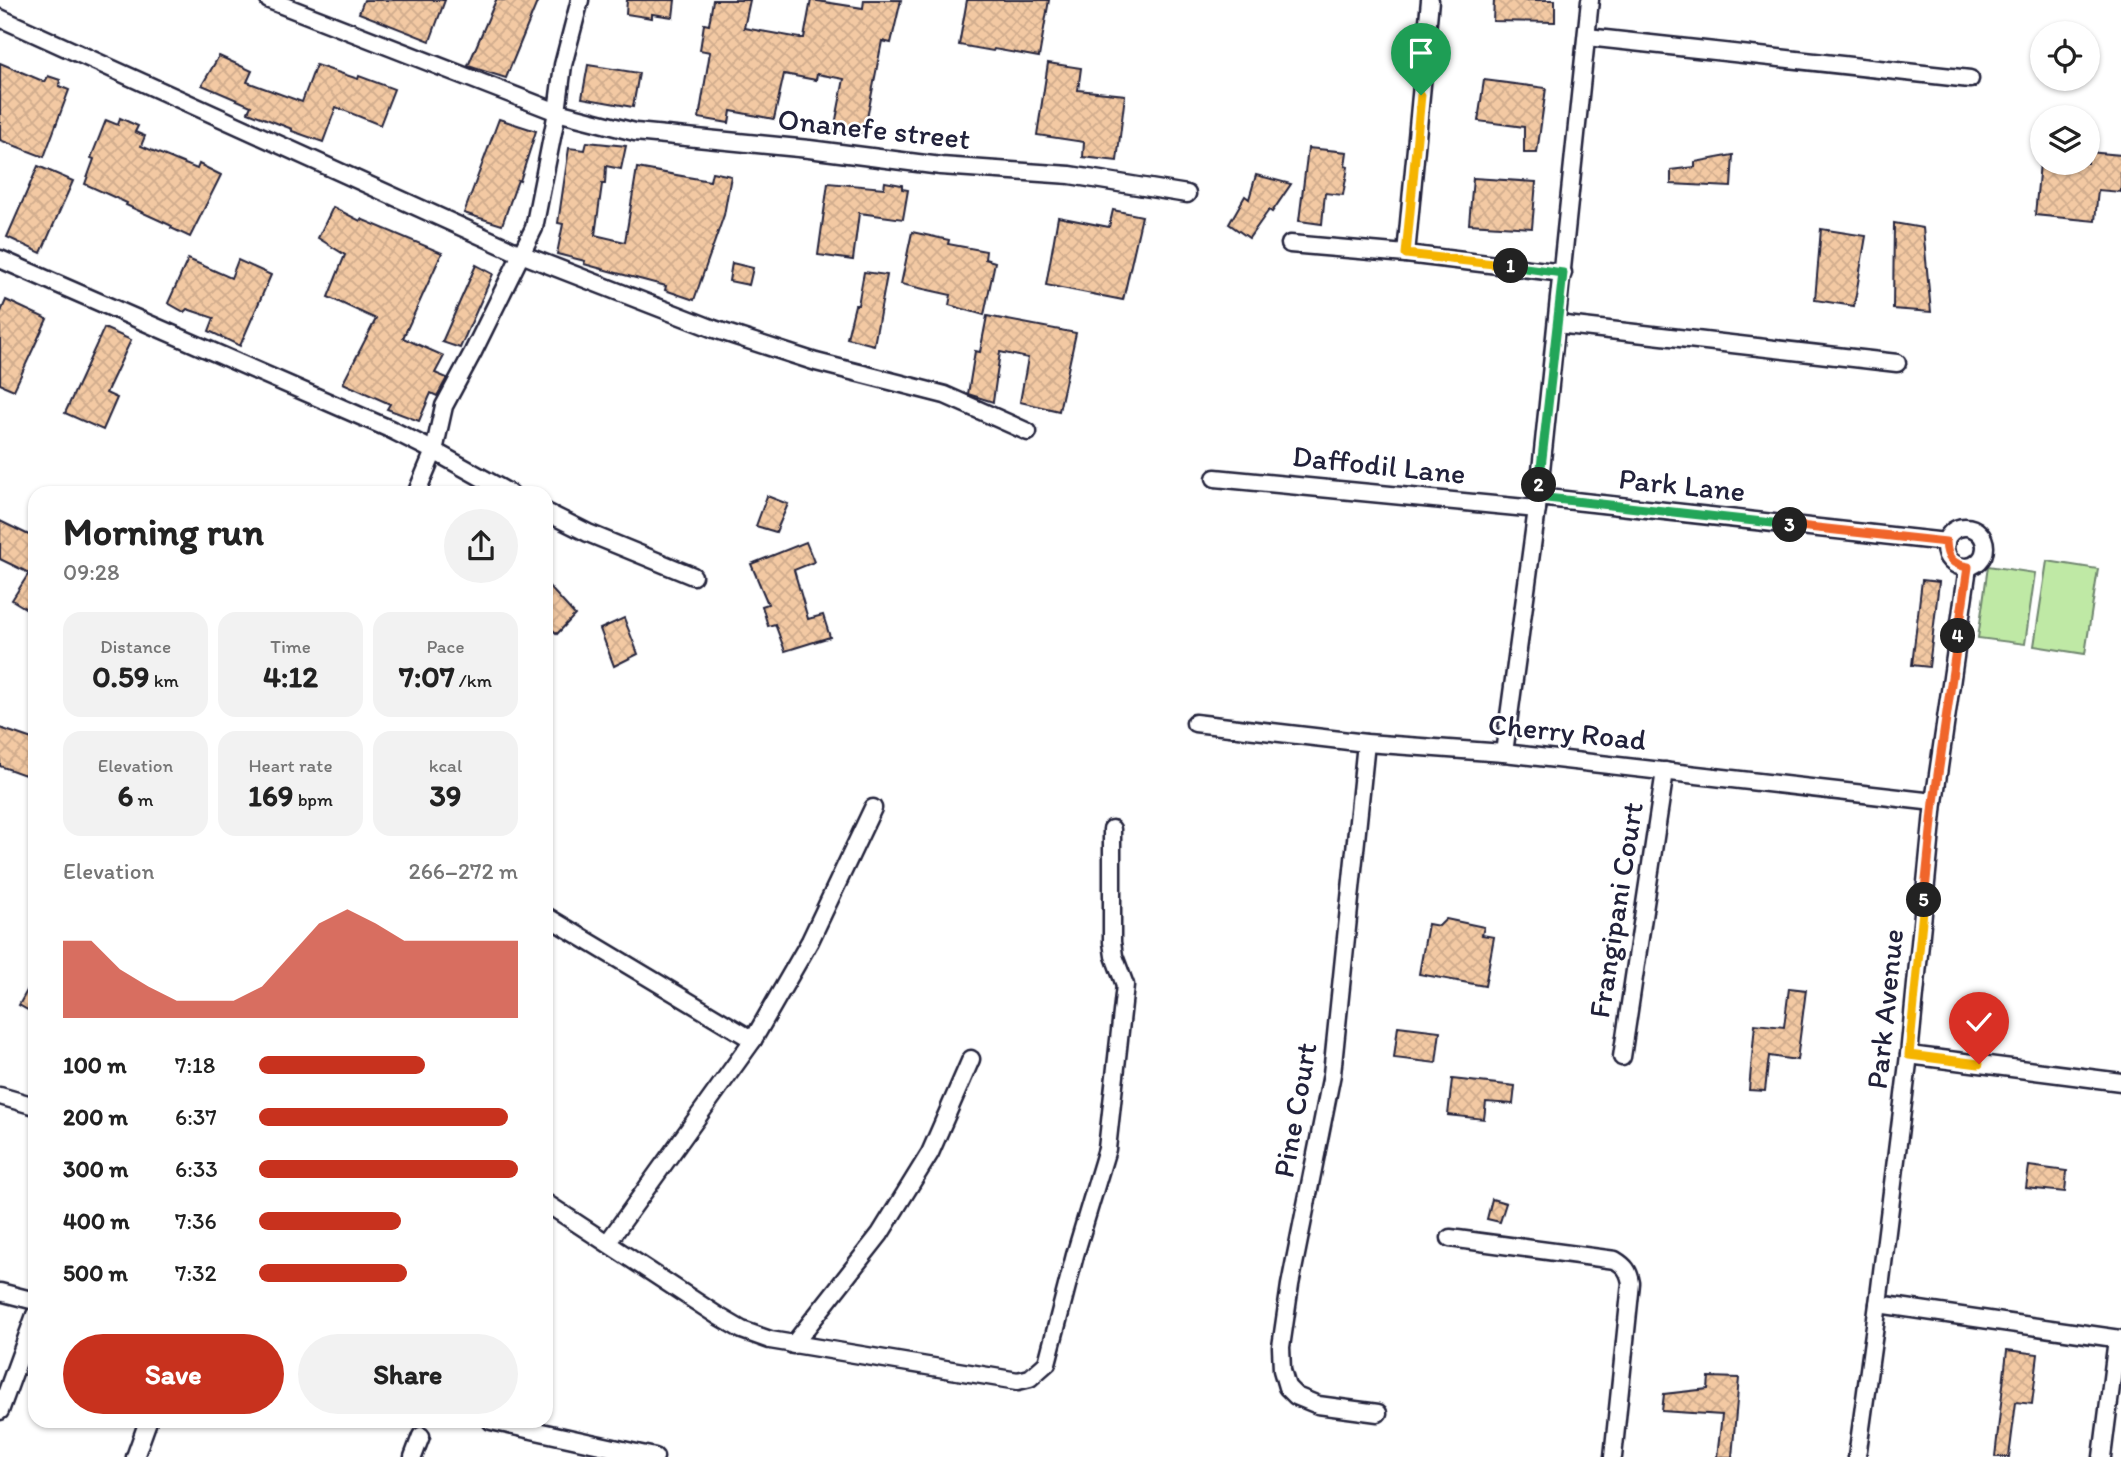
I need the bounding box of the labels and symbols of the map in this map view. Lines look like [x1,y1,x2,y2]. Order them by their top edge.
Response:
pin [1391,23,1451,95]
street label: Onanefe street [776,100,972,157]
pin: 1 [1494,248,1528,284]
street label: Daffodil Lane [1291,437,1468,492]
street label: Park Lane [1617,459,1747,510]
pin: 2 [1522,468,1556,503]
pin: 3 [1772,508,1808,542]
pin: 4 [1940,618,1976,654]
street label: Cherry Road [1486,705,1648,758]
street label: Frangipani Court [1580,799,1651,1020]
pin: 5 [1906,883,1941,918]
street label: Park Avenue [1858,927,1911,1091]
pin [1949,992,2009,1064]
street label: Pine Court [1264,1039,1325,1180]

